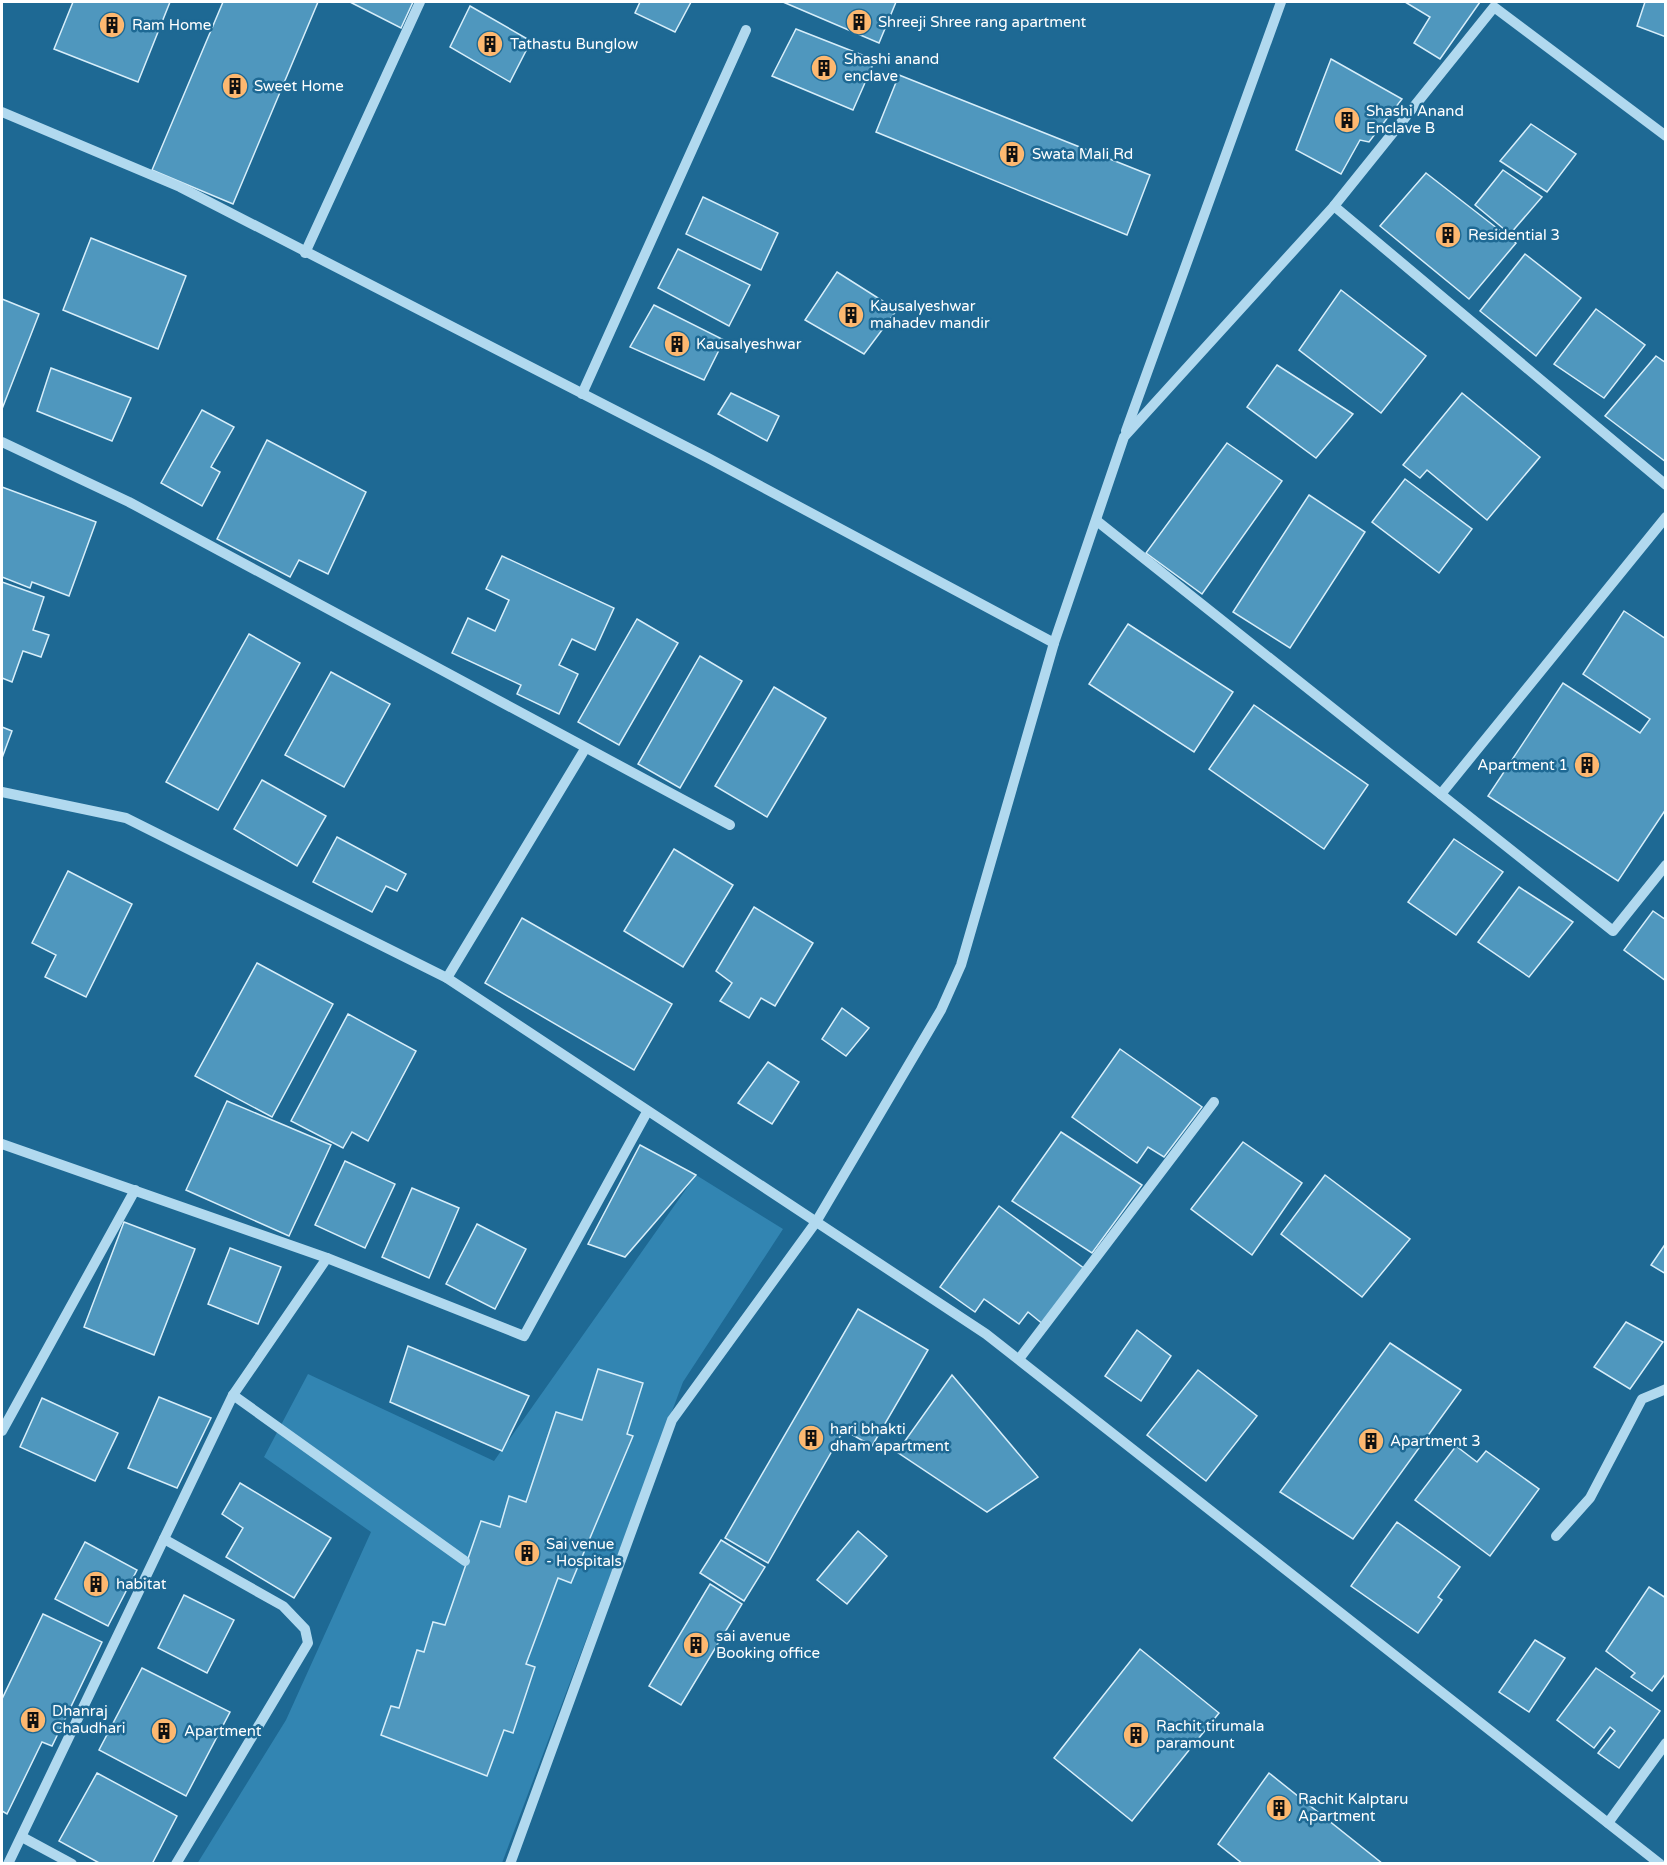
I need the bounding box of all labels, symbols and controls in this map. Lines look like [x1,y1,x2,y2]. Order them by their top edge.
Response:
building icon: Shreeji Shree rang apartment [844,7,874,37]
building icon: Ram Home [97,10,127,40]
place label: Shreeji Shree rang apartment [878,13,1087,31]
place label: Ram Home [132,16,211,34]
building icon: Tathastu Bunglow [475,29,505,59]
place label: Tathastu Bunglow [510,35,638,53]
place label: Shashi anand enclave [844,50,939,85]
building icon: Shashi anand enclave [809,53,839,83]
building icon: Sweet Home [220,71,250,101]
place label: Sweet Home [254,77,344,95]
place label: Shashi Anand Enclave B [1366,102,1464,137]
building icon: Shashi Anand Enclave B [1332,105,1362,135]
building icon: Swata Mali Rd [997,139,1027,169]
place label: Swata Mali Rd [1032,145,1133,163]
building icon: Residential 3 [1433,220,1463,250]
place label: Residential 3 [1468,226,1560,244]
place label: Kausalyeshwar mahadev mandir [870,297,990,332]
building icon: Kausalyeshwar mahadev mandir [836,300,866,330]
building icon: Kausalyeshwar [662,329,692,359]
place label: Kausalyeshwar [696,335,802,353]
building icon: Apartment 1 [1572,750,1602,780]
place label: Apartment 1 [1477,756,1568,774]
place label: hari bhakti dham apartment [830,1420,950,1455]
building icon: hari bhakti dham apartment [796,1423,826,1453]
building icon: Apartment 3 [1356,1426,1386,1456]
place label: Apartment 3 [1390,1432,1481,1450]
place label: Sai venue - Hospitals [546,1535,622,1570]
building icon: Sai venue - Hospitals [512,1538,542,1568]
building icon: habitat [81,1569,111,1599]
place label: habitat [116,1575,167,1593]
place label: sai avenue Booking office [716,1627,820,1662]
building icon: sai avenue Booking office [681,1630,711,1660]
place label: Dhanraj Chaudhari [52,1702,126,1737]
building icon: Dhanraj Chaudhari [18,1705,48,1735]
building icon: Apartment [149,1716,179,1746]
place label: Rachit tirumala paramount [1156,1717,1264,1752]
building icon: Rachit tirumala paramount [1121,1720,1151,1750]
place label: Apartment [184,1722,262,1740]
place label: Rachit Kalptaru Apartment [1298,1790,1408,1825]
building icon: Rachit Kalptaru Apartment [1264,1793,1294,1823]

